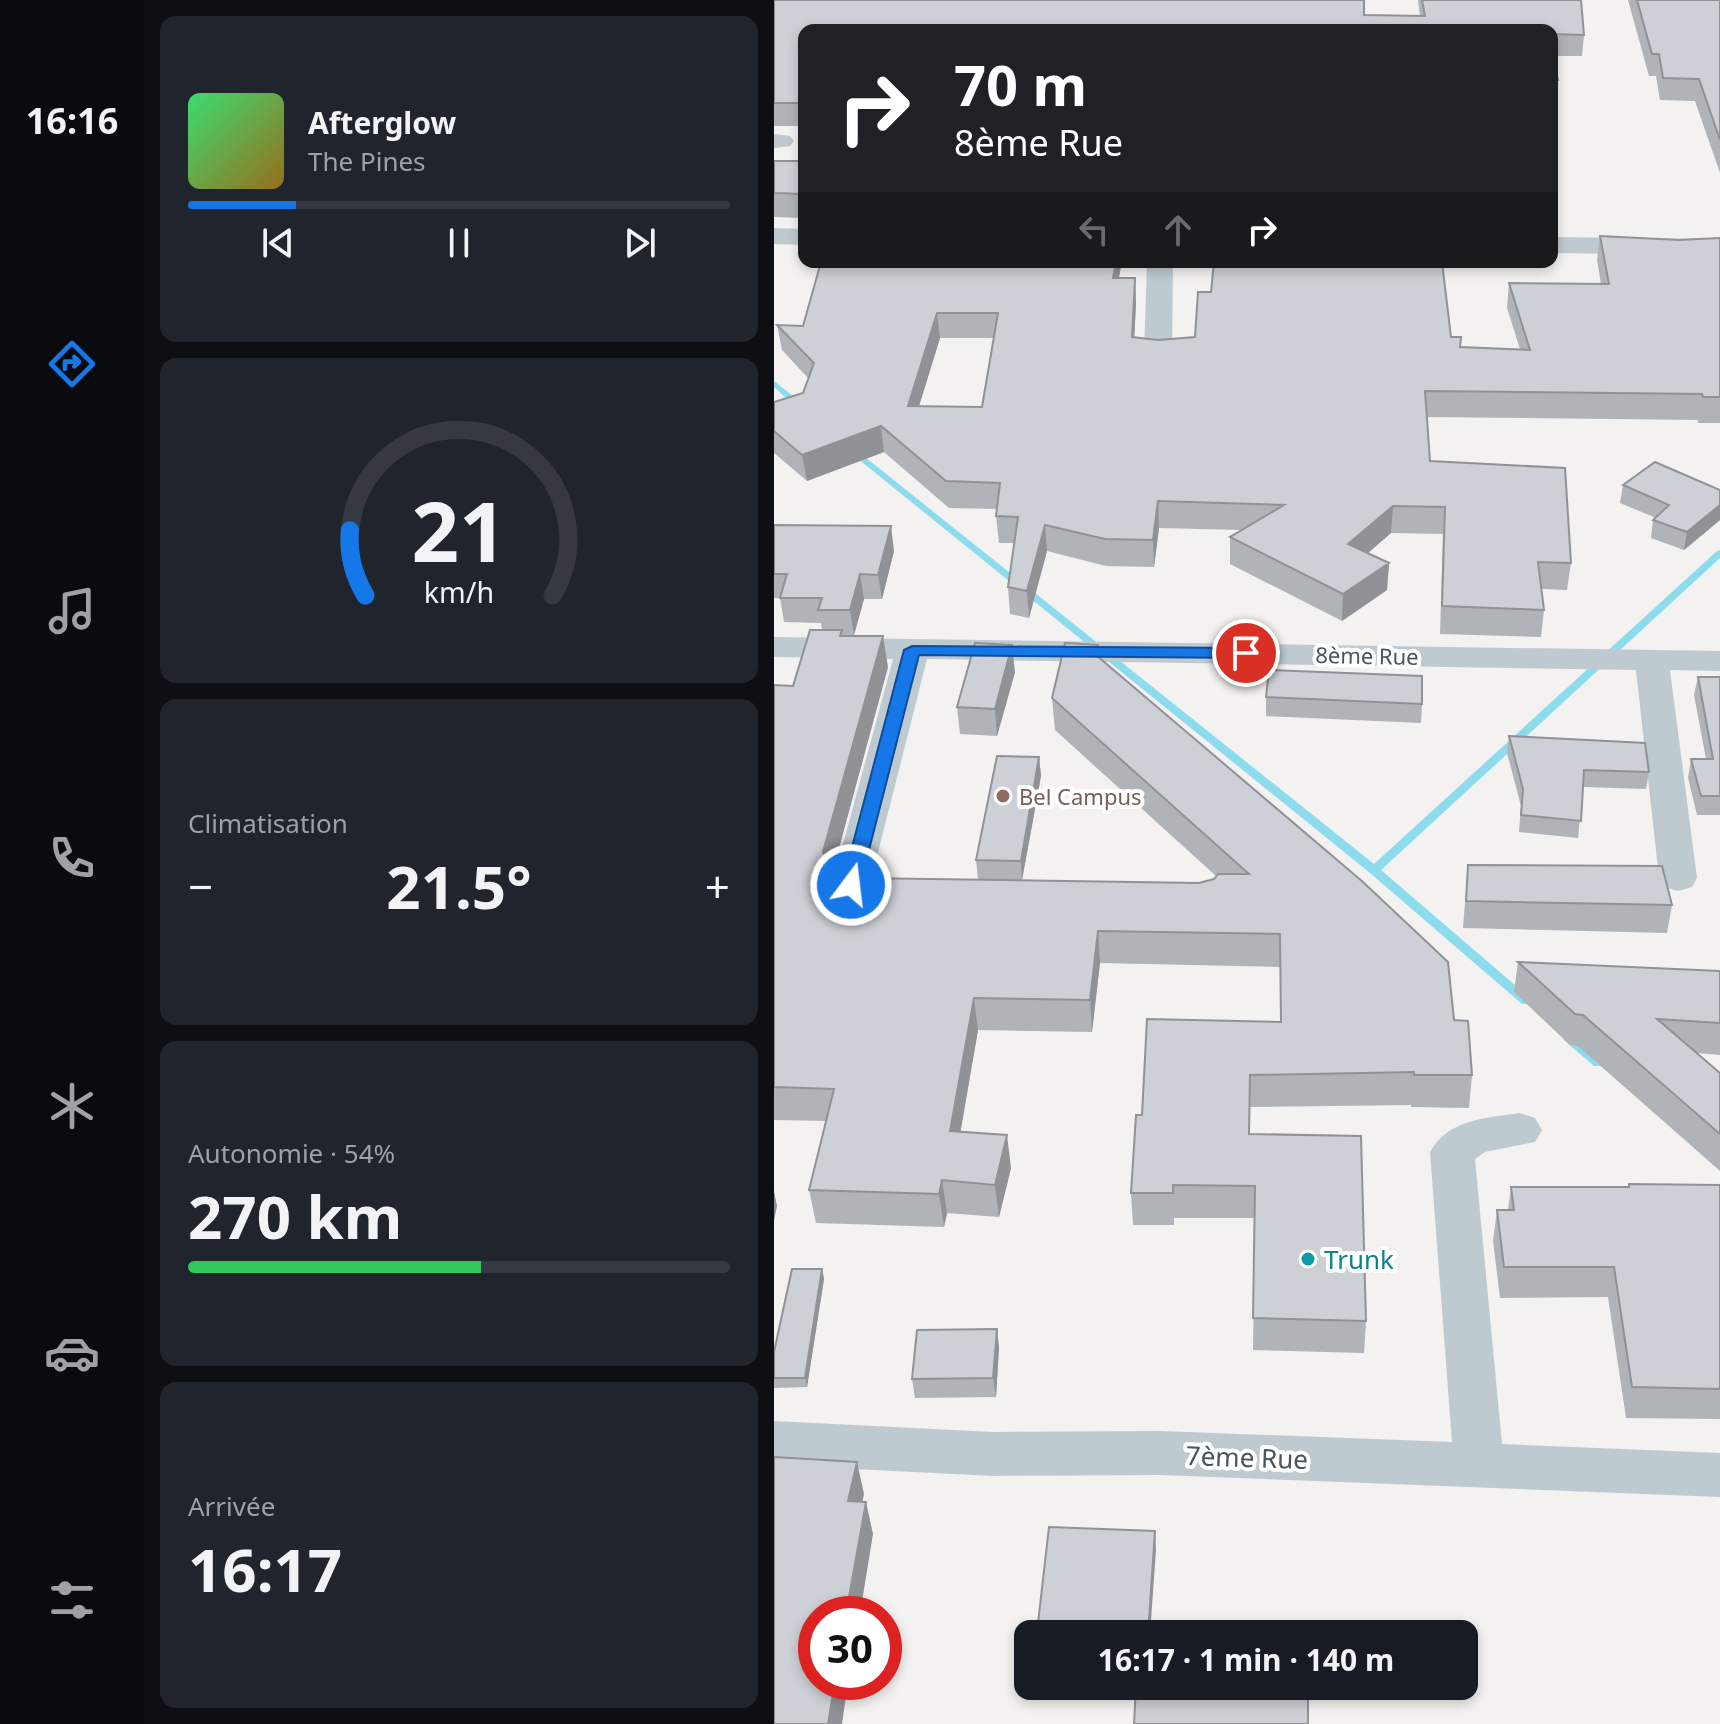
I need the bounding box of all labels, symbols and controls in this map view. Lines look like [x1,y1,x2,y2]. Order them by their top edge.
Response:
text: 70 m [954,46,1087,122]
icon: right [822,56,926,160]
text: 16:16 [26,96,118,145]
text: Afterglow [308,102,456,143]
text: 8ème Rue [954,118,1123,167]
text: The Pines [308,143,426,179]
icon: left [1072,208,1116,252]
icon: ahead [1156,208,1200,252]
icon: right [1240,208,1284,252]
icon: previous [256,221,300,265]
icon: pause [437,221,481,265]
icon: next [618,221,662,265]
icon: directions [44,336,100,392]
text: 21 [411,473,507,586]
text: km/h [424,573,494,612]
icon: music [44,583,100,639]
pin [1212,619,1280,687]
icon: arrive [1224,631,1268,675]
street label: 8ème Rue [1315,639,1419,671]
place label: Bel Campus [1019,781,1142,811]
marker: Bel Campus [994,787,1012,805]
text: Climatisation [188,805,348,841]
icon: phone [44,830,100,886]
position arrow [809,843,893,927]
text: 21.5° [386,845,532,927]
text: − [188,856,213,916]
text: + [705,856,730,916]
icon: climate [44,1078,100,1134]
text: Autonomie · 54% [188,1135,395,1171]
text: 270 km [188,1175,402,1257]
place label: Trunk [1324,1241,1394,1277]
marker: Trunk [1299,1250,1317,1268]
icon: car [44,1325,100,1381]
street label: 7ème Rue [1185,1437,1309,1477]
text: Arrivée [188,1488,275,1524]
text: 16:17 [188,1528,342,1610]
icon: filters [44,1572,100,1628]
speed limit sign: 30 [798,1596,902,1700]
text: 16:17 · 1 min · 140 m [1098,1639,1394,1680]

